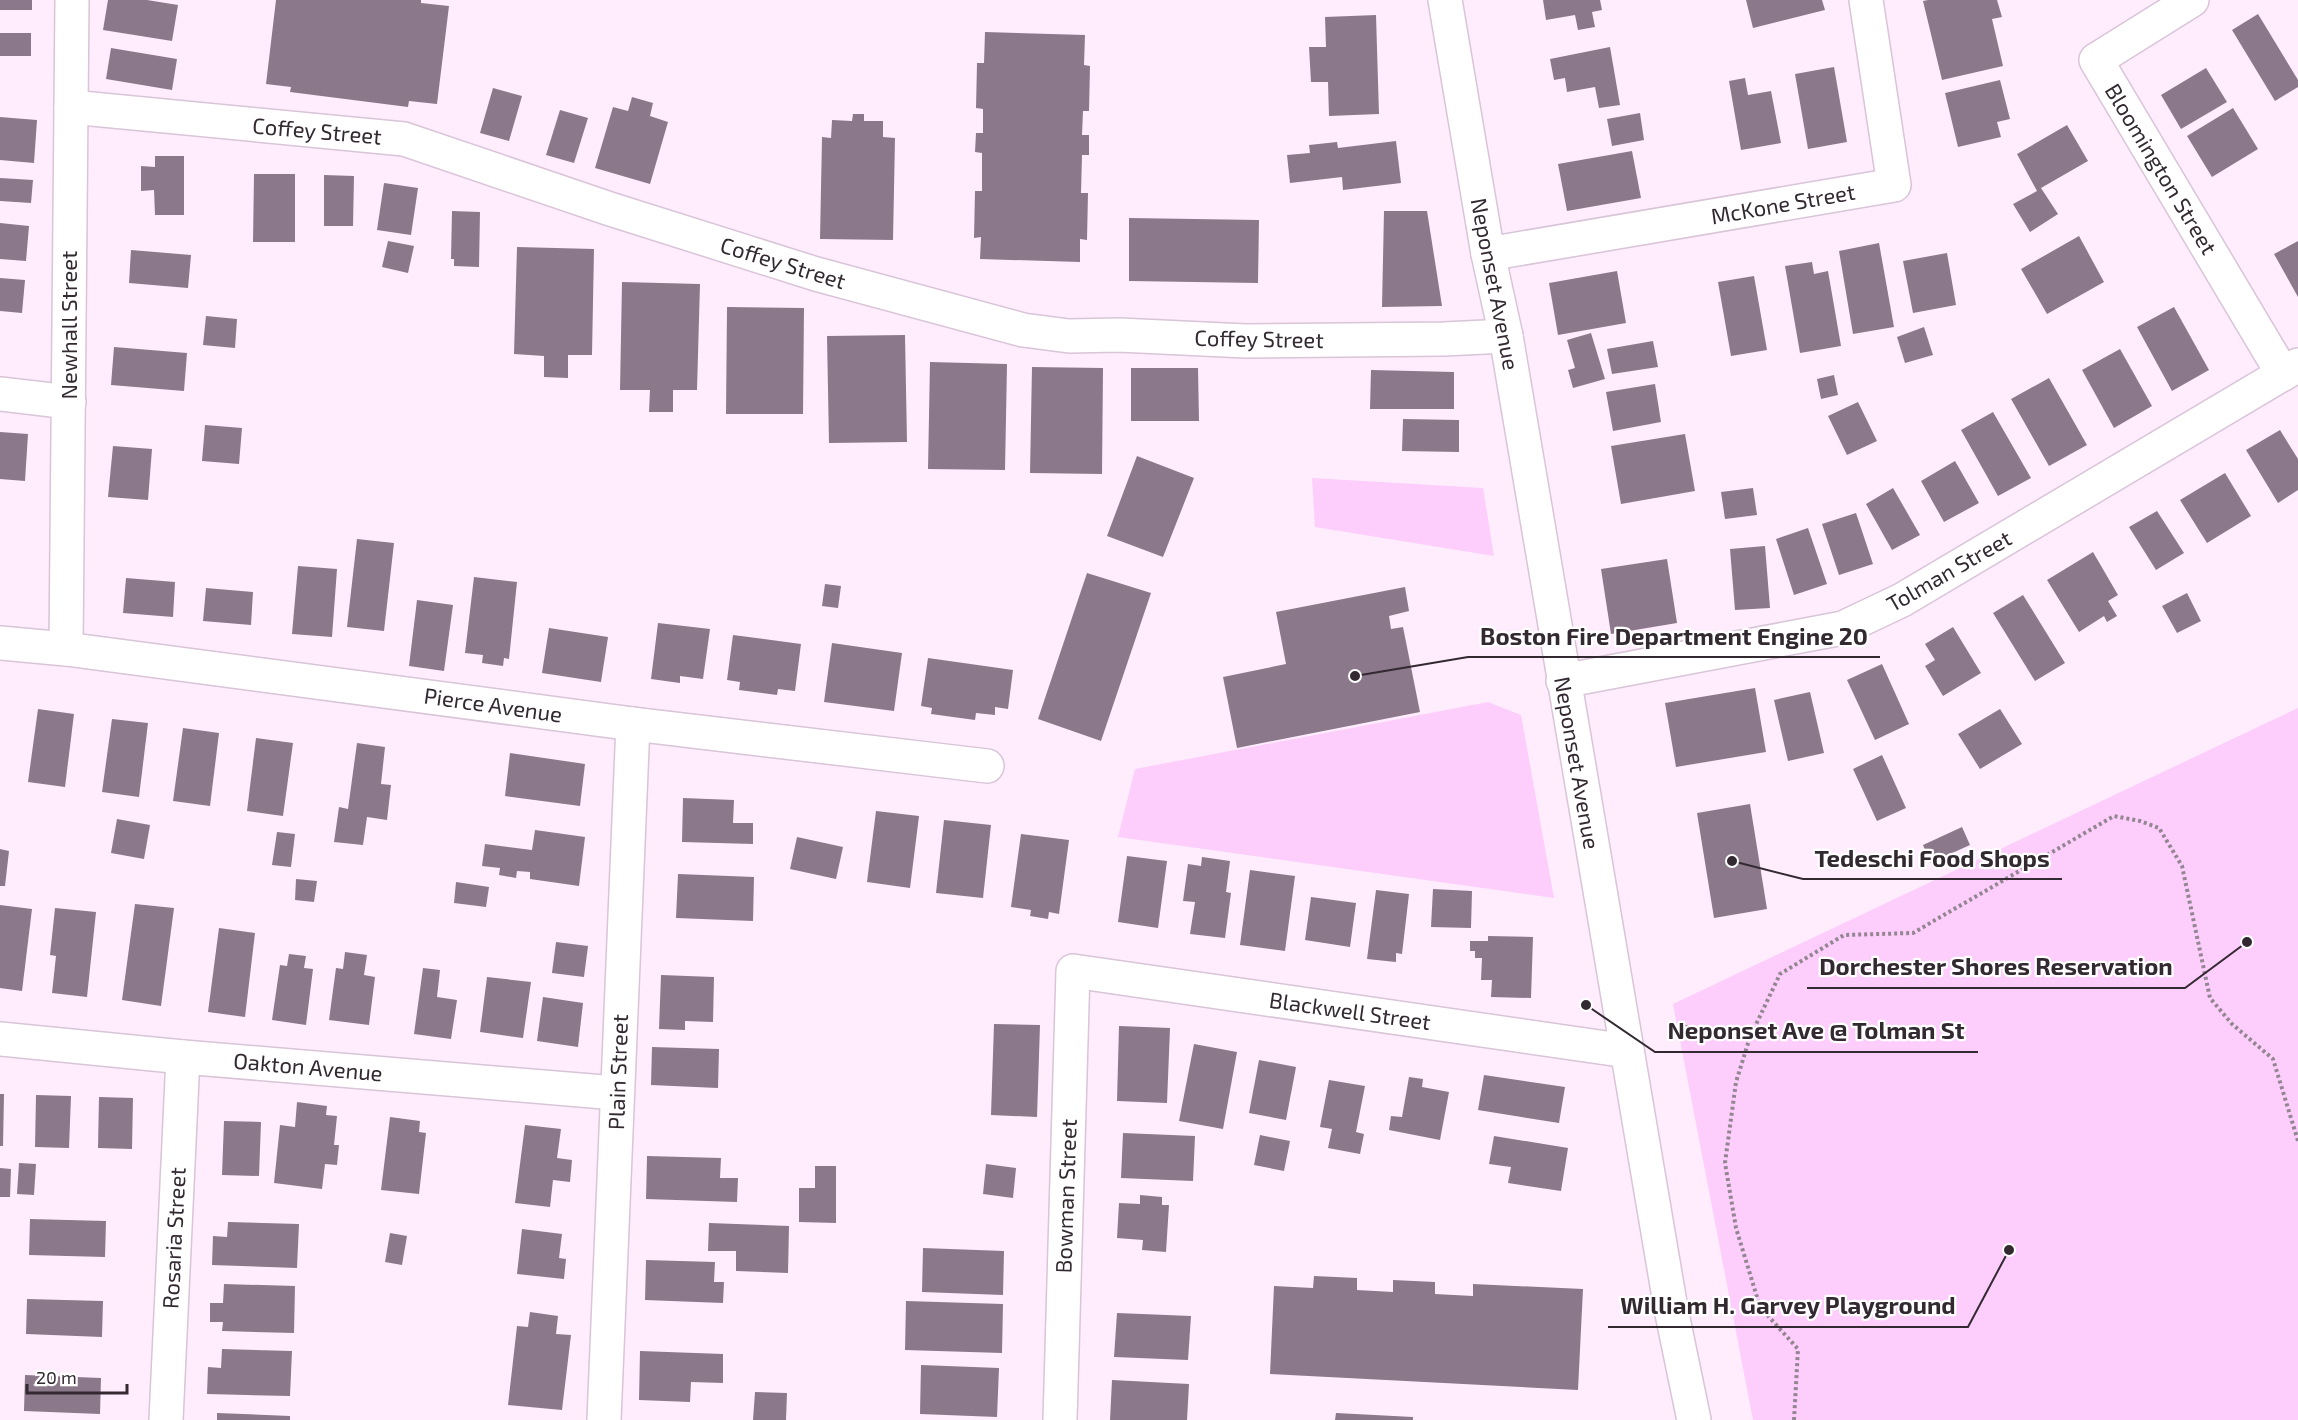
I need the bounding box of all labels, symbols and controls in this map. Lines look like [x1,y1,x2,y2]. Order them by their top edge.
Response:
street label: Bloomington Street [2101,78,2223,259]
street label: Coffey Street [251,111,383,149]
street label: McKone Street [1709,178,1857,228]
street label: Neponset Avenue [1467,196,1525,372]
street label: Coffey Street [718,231,849,293]
street label: Newhall Street [55,251,81,399]
street label: Coffey Street [1194,324,1324,352]
street label: Tolman Street [1882,524,2015,616]
callout: Boston Fire Department Engine 20 [1468,615,1880,657]
text: Boston Fire Department Engine 20 [1480,621,1868,650]
street label: Neponset Avenue [1550,674,1606,851]
street label: Pierce Avenue [422,681,564,727]
callout: Tedeschi Food Shops [1803,837,2062,879]
text: Tedeschi Food Shops [1814,843,2050,872]
callout: Dorchester Shores Reservation [1807,946,2185,988]
text: Dorchester Shores Reservation [1819,951,2173,980]
street label: Blackwell Street [1268,986,1432,1034]
callout: Neponset Ave @ Tolman St [1655,1010,1978,1052]
street label: Plain Street [602,1014,632,1130]
text: Neponset Ave @ Tolman St [1667,1015,1965,1044]
street label: Oakton Avenue [232,1047,384,1085]
street label: Bowman Street [1049,1118,1081,1274]
street label: Rosaria Street [156,1167,190,1309]
callout: William H. Garvey Playground [1608,1285,1968,1327]
text: William H. Garvey Playground [1620,1290,1956,1319]
scale bar [27,1357,128,1395]
text: 20 m [36,1366,77,1388]

